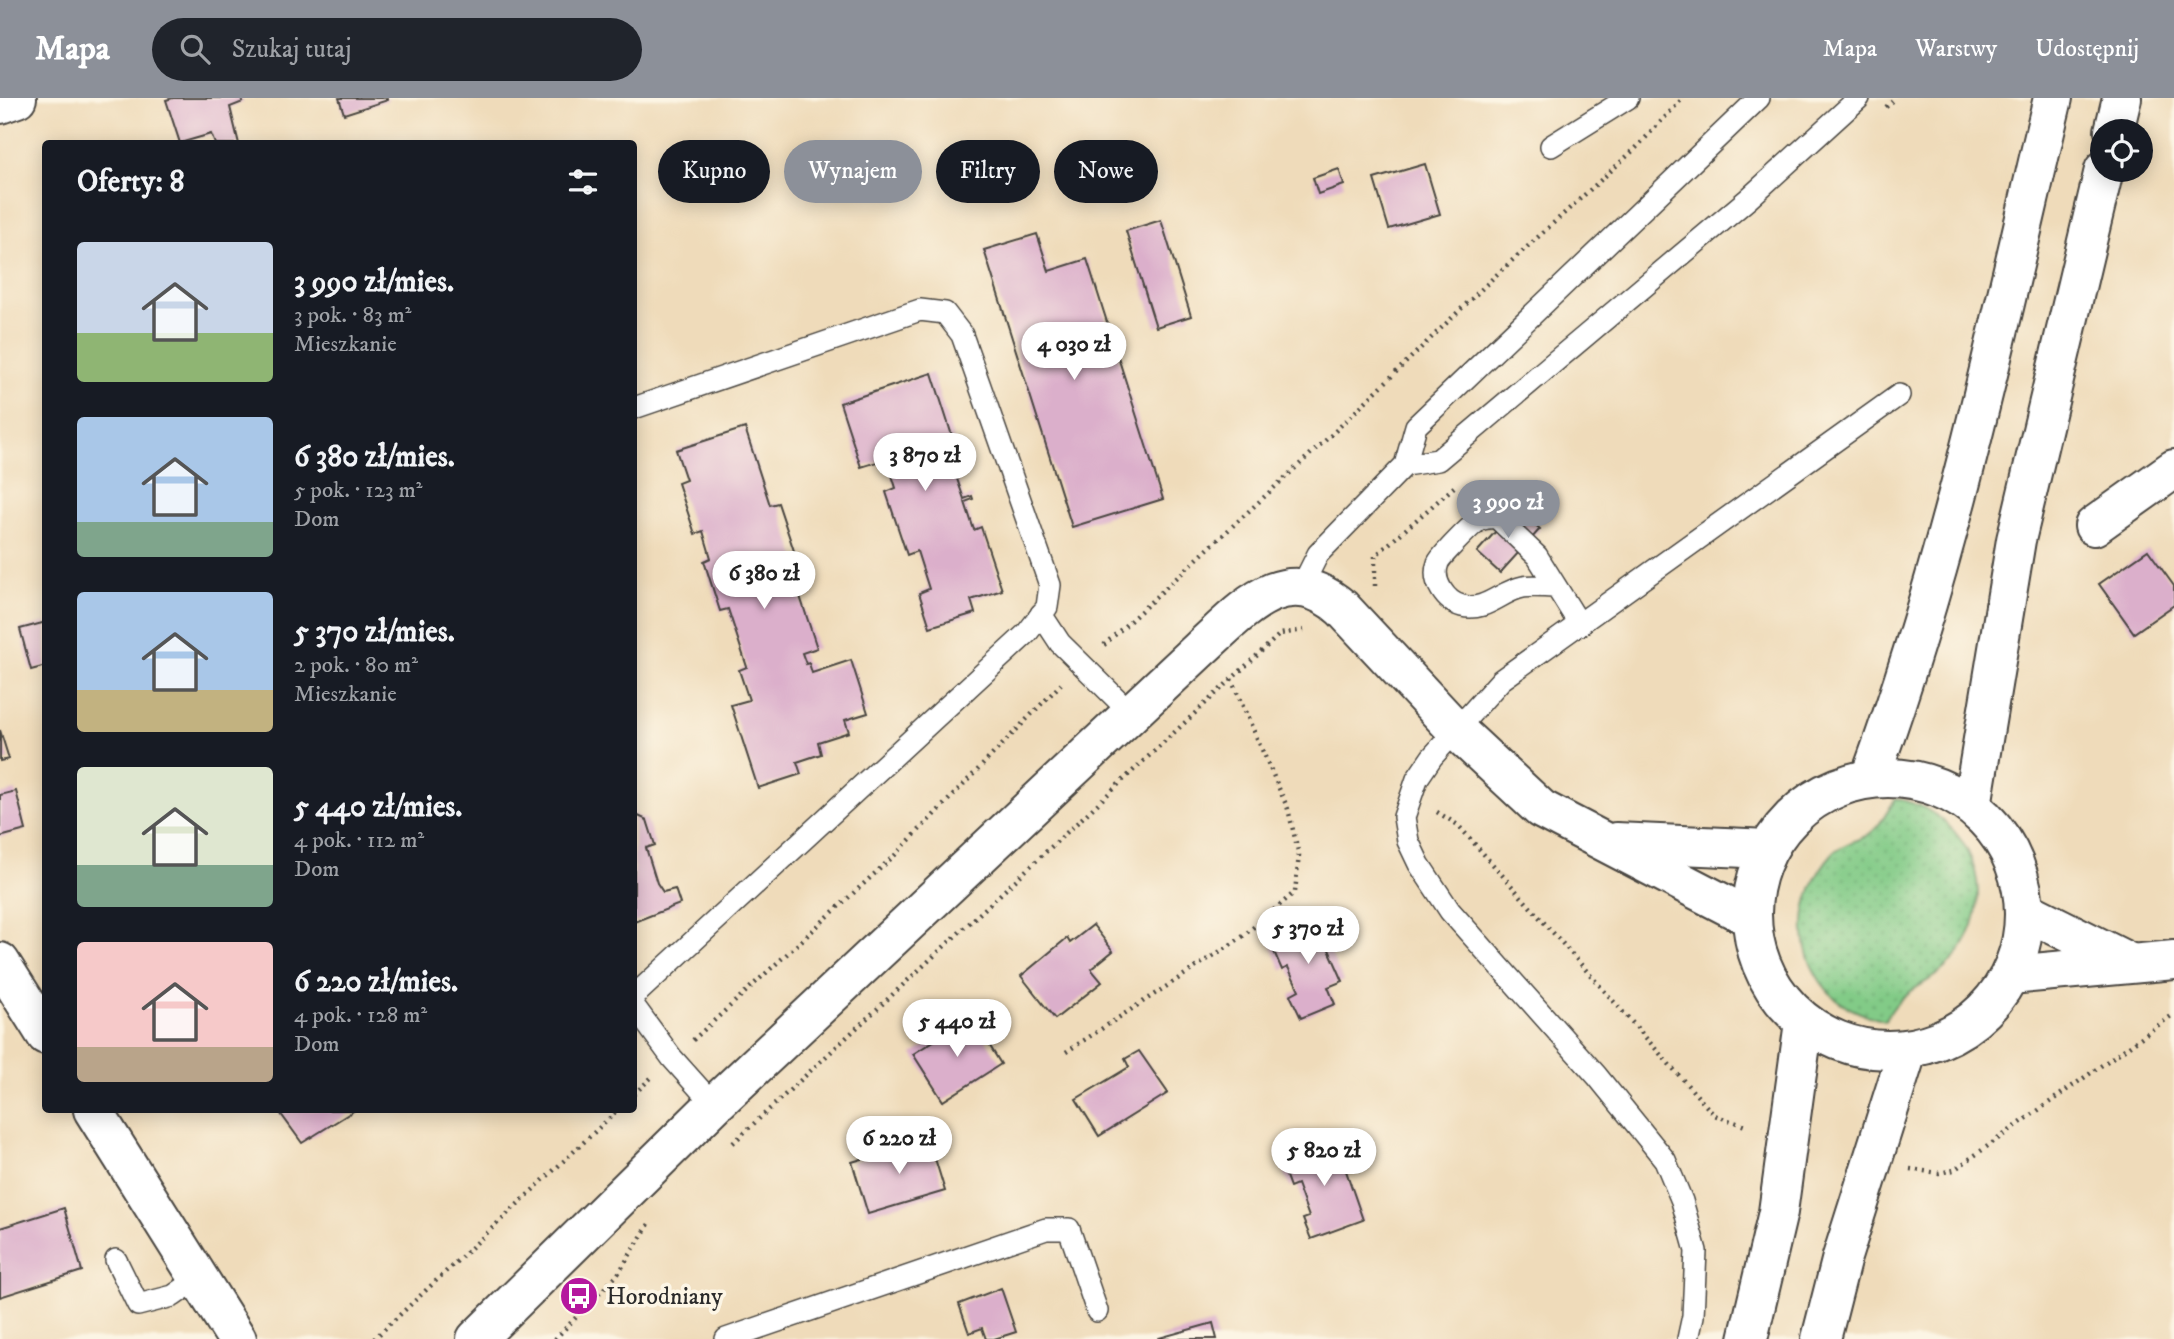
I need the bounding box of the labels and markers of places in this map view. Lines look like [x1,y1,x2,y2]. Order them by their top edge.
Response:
pin: 4 030 zł [1002,322,1146,382]
pin: 3 870 zł [853,434,997,493]
pin: 3 990 zł [1436,480,1580,540]
pin: 6 380 zł [692,552,836,611]
pin: 5 370 zł [1236,906,1380,966]
pin: 5 440 zł [885,1000,1029,1059]
pin: 6 220 zł [827,1116,971,1176]
pin: 5 820 zł [1252,1128,1396,1188]
bus stop icon: Horodniany [558,1275,600,1317]
place label: Horodniany [606,1282,723,1312]

